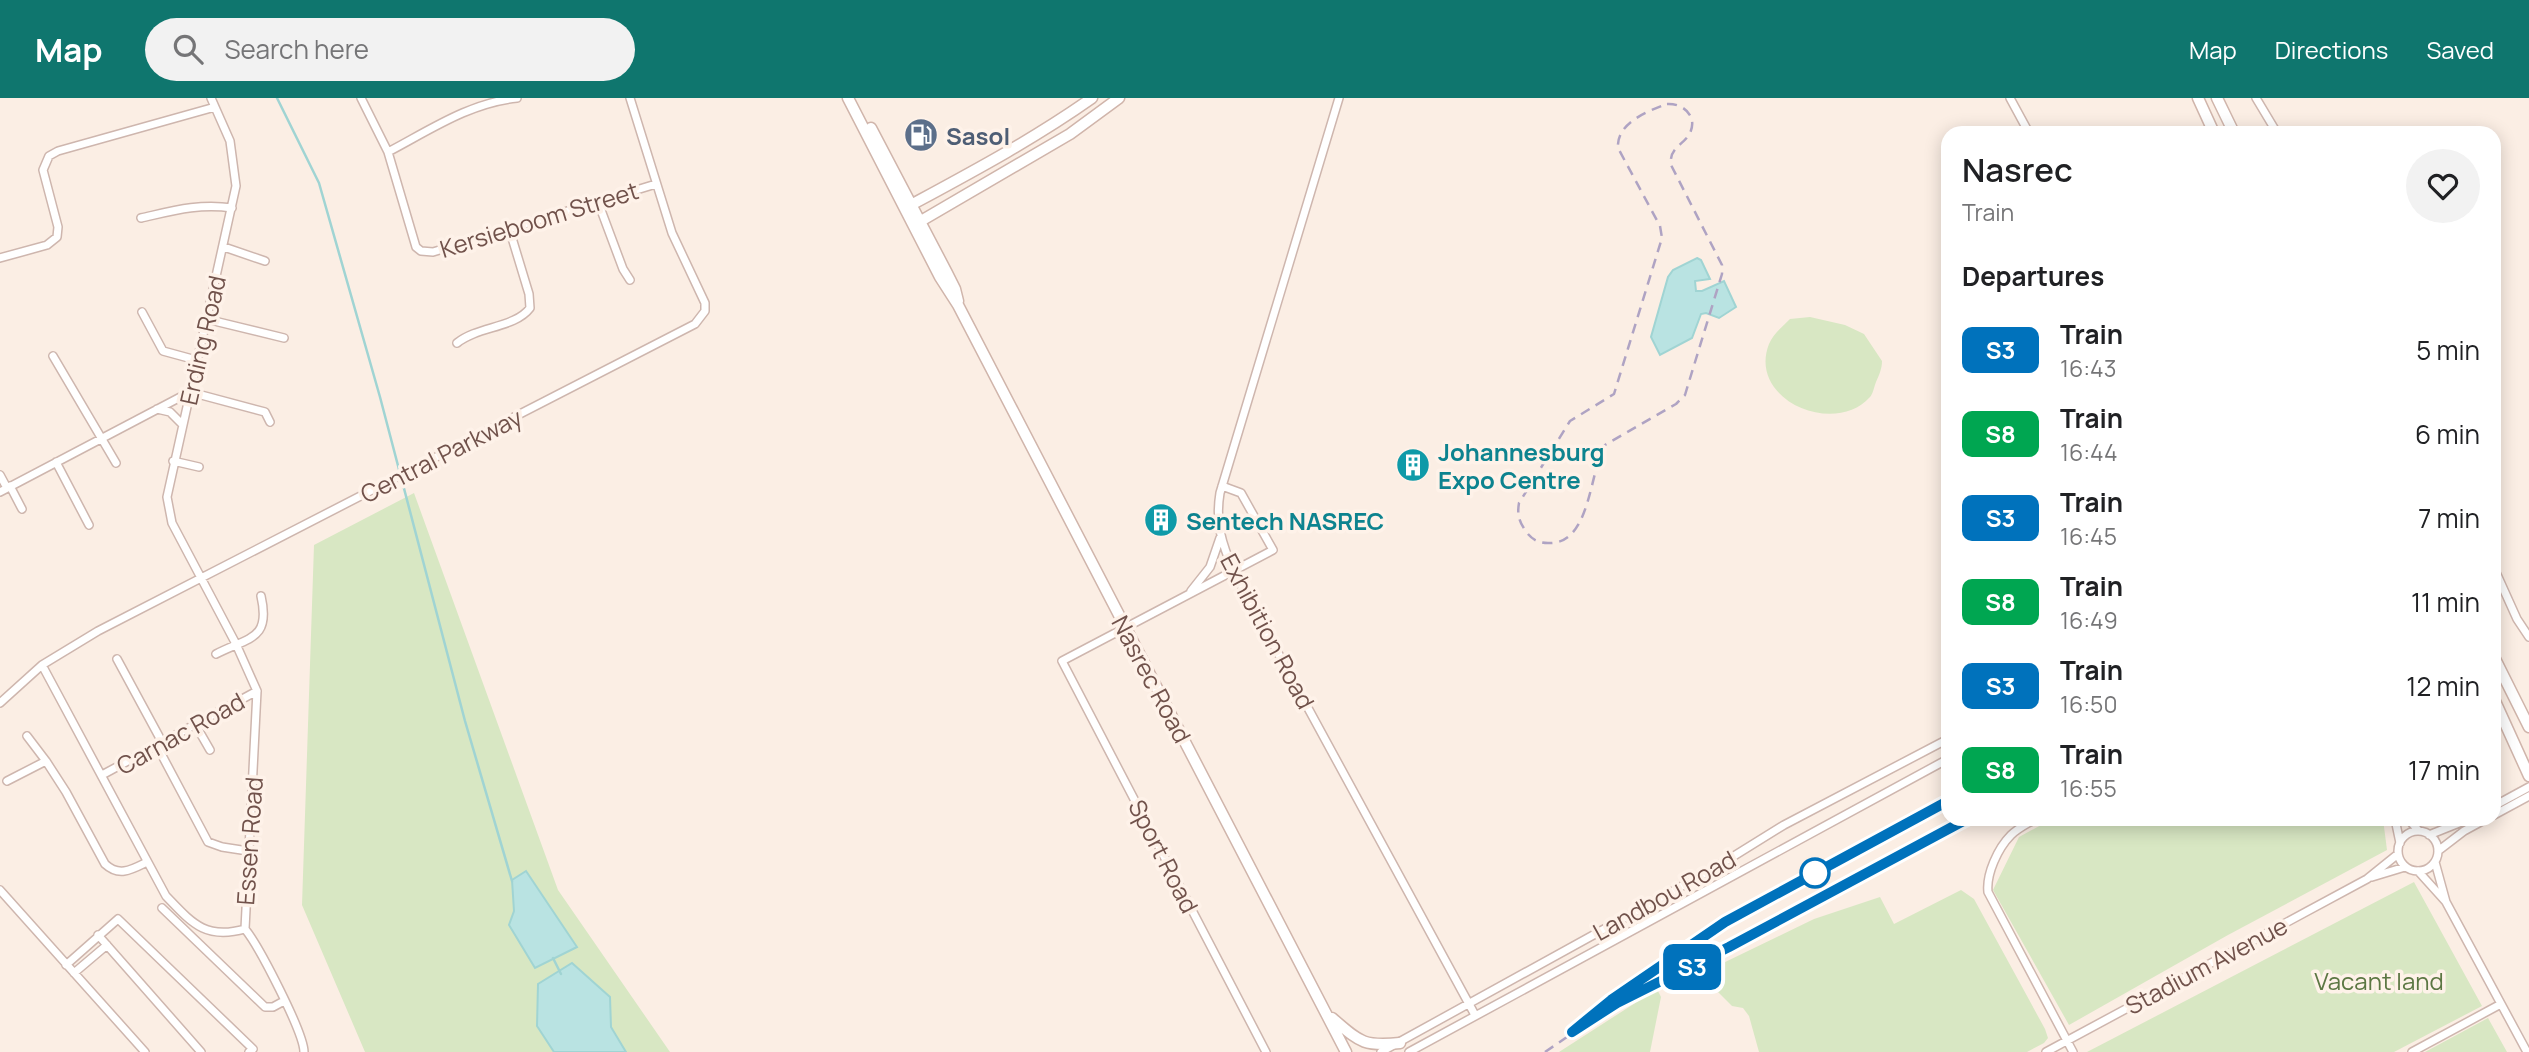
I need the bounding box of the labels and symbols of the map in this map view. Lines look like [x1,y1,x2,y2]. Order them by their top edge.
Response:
fuel station icon: Sasol [902,116,940,154]
place label: Sasol [946,119,1010,152]
street label: Kersieboom Street [436,173,642,265]
street label: Erding Road [171,272,233,408]
street label: Central Parkway [354,400,528,510]
place label: Johannesburg Expo Centre [1438,435,1605,496]
building icon: Johannesburg Expo Centre [1394,446,1432,484]
building icon: Sentech NASREC [1142,501,1180,539]
place label: Sentech NASREC [1186,504,1384,537]
street label: Exhibition Road [1213,548,1323,714]
street label: Nasrec Road [1105,610,1199,748]
street label: Carnac Road [110,684,250,782]
street label: Essen Road [228,776,270,906]
street label: Sport Road [1121,794,1207,918]
street label: Landbou Road [1587,842,1741,948]
unlabelled marker [1800,858,1830,888]
street label: Stadium Avenue [2119,908,2293,1022]
line badge: S3 [1660,944,1724,990]
park label: Vacant land [2314,964,2444,997]

